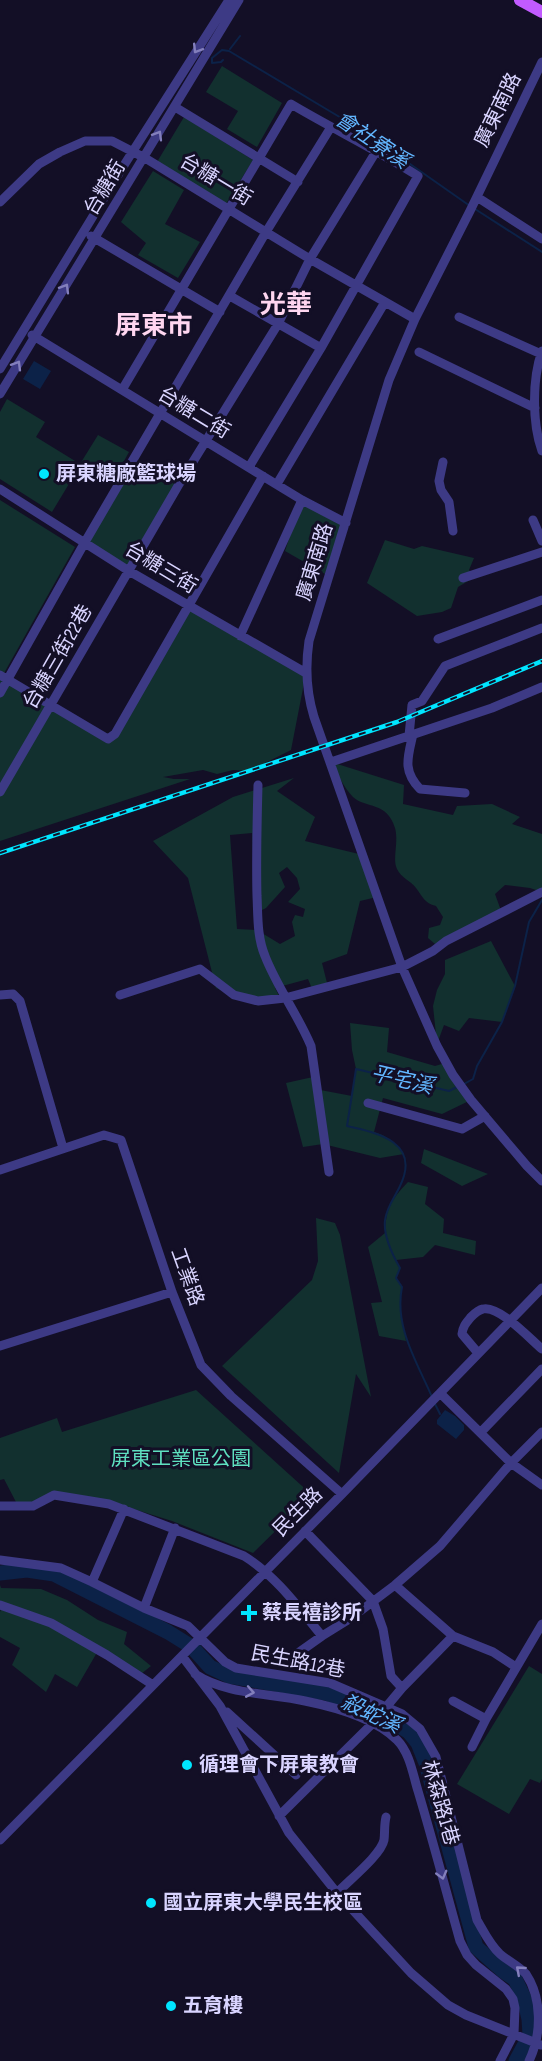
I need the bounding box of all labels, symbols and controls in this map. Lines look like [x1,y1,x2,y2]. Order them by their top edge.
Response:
one-way arrow [194,43,205,54]
street label: 廣東南路 [470,69,526,151]
water label: 會社寮溪 [330,106,416,176]
one-way arrow [151,131,163,141]
street label: 台糖一街 [176,149,256,211]
street label: 台糖街 [79,156,131,220]
one-way arrow [58,284,70,294]
district label: 光華 [260,290,312,321]
district label: 屏東市 [115,311,193,342]
one-way arrow [10,361,22,371]
street label: 台糖二街 [154,382,234,444]
place label: 屏東糖廠籃球場 [56,462,196,486]
marker: 屏東糖廠籃球場 [37,467,51,481]
street label: 廣東南路 [292,520,338,604]
street label: 台糖三街 [121,537,201,599]
street label: 台糖三街22巷 [18,601,98,713]
water label: 平宅溪 [368,1061,438,1100]
street label: 工業路 [165,1245,209,1309]
park label: 屏東工業區公園 [111,1447,251,1471]
street label: 民生路 [268,1482,328,1542]
place label: 蔡長禧診所 [262,1601,362,1625]
marker: 蔡長禧診所 [240,1604,258,1622]
street label: 民生路12巷 [249,1641,347,1683]
one-way arrow [244,1685,254,1698]
water label: 殺蛇溪 [337,1689,408,1740]
place label: 循理會下屏東教會 [199,1753,359,1777]
marker: 循理會下屏東教會 [180,1758,194,1772]
street label: 林森路1巷 [416,1758,464,1848]
one-way arrow [434,1870,447,1880]
place label: 國立屏東大學民生校區 [163,1891,363,1915]
marker: 國立屏東大學民生校區 [144,1896,158,1910]
one-way arrow [516,1966,527,1977]
place label: 五育樓 [183,1994,243,2018]
marker: 五育樓 [164,1999,178,2013]

